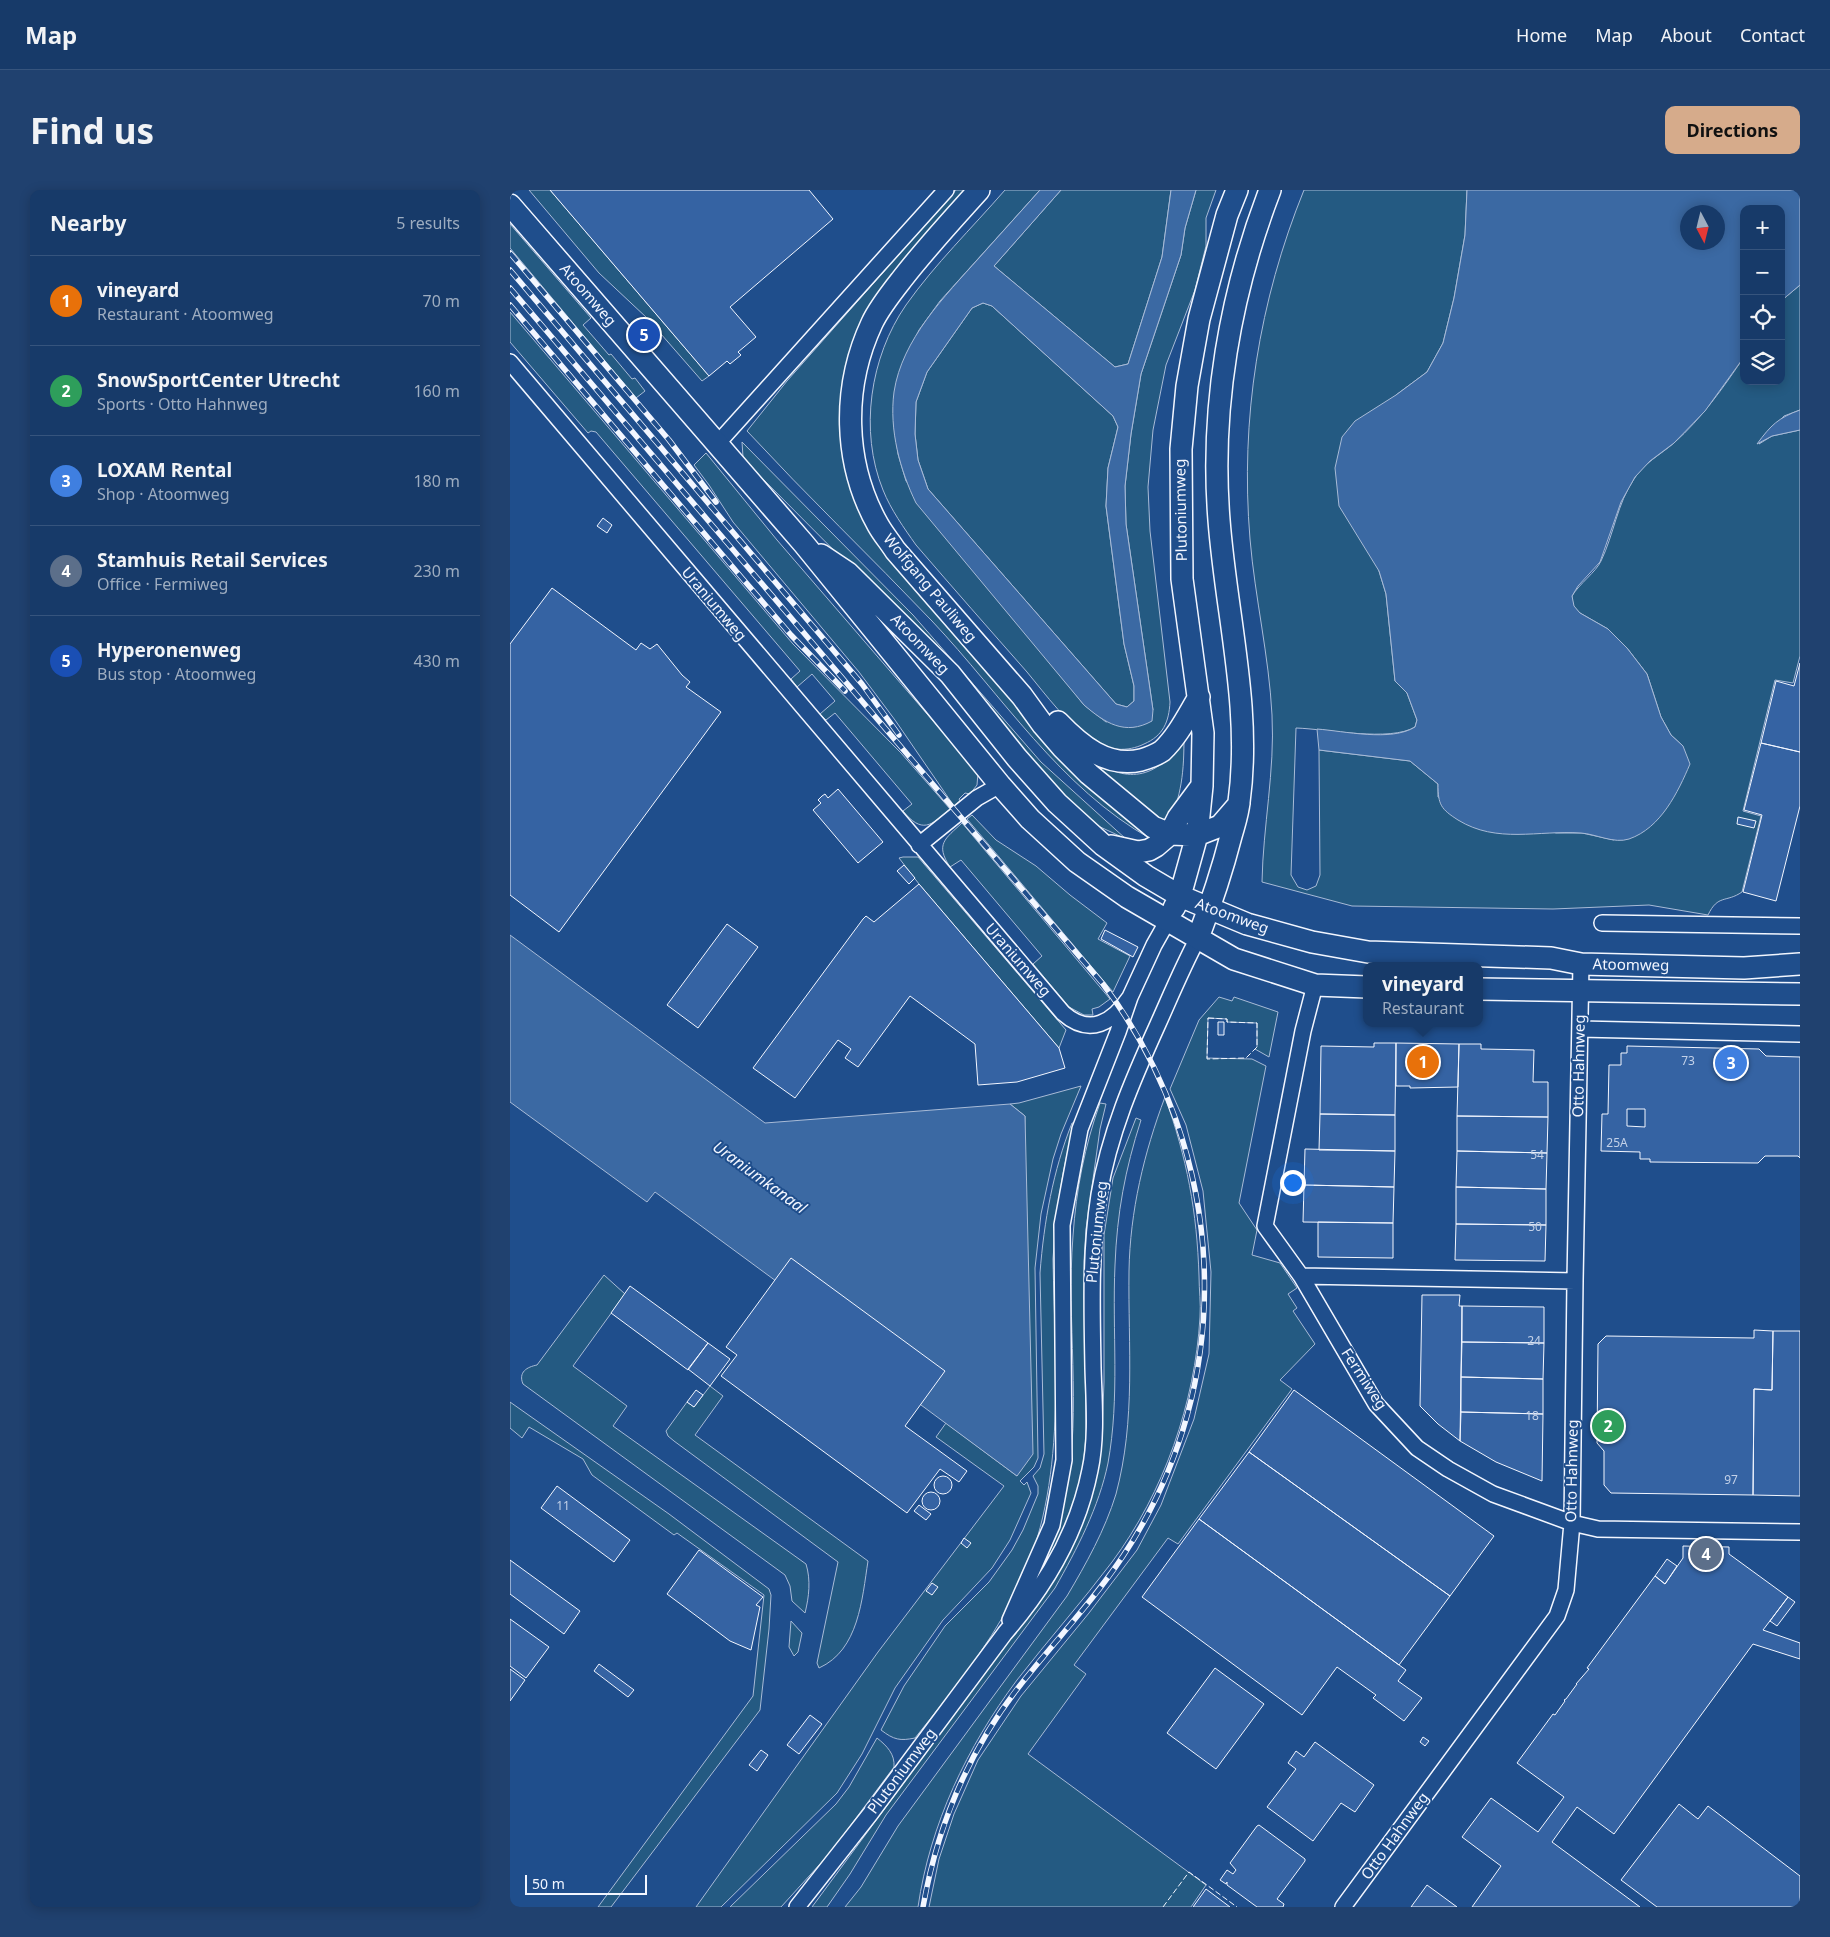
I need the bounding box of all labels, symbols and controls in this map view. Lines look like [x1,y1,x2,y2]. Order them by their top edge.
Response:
text: Map [25,18,77,51]
text: Home [1516,23,1567,47]
text: Map [1595,23,1633,47]
text: About [1661,23,1712,47]
text: Contact [1740,23,1805,47]
button: Directions [1665,106,1800,154]
text: Find us [30,107,154,154]
north arrow [1680,205,1725,250]
map controls [1740,205,1785,385]
button: + [1740,205,1785,250]
text: Nearby [50,209,126,237]
text: 5 results [396,212,460,234]
button: − [1740,250,1785,295]
street label: Atoomweg [556,259,621,330]
text: vineyard [97,277,179,303]
text: 1 [61,290,71,312]
text: 70 m [423,290,460,312]
button: locate [1740,295,1785,340]
text: Restaurant · Atoomweg [97,303,274,325]
pin: 5 [628,316,660,354]
button: layers [1740,340,1785,385]
text: SnowSportCenter Utrecht [97,367,340,393]
text: 2 [61,380,71,402]
text: 160 m [413,380,460,402]
text: Sports · Otto Hahnweg [97,393,268,415]
text: LOXAM Rental [97,457,232,483]
street label: Plutoniumweg [1169,459,1191,561]
text: 3 [61,470,71,492]
text: 180 m [413,470,460,492]
text: Shop · Atoomweg [97,483,230,505]
street label: Wolfgang Pauliweg [879,529,982,646]
text: Stamhuis Retail Services [97,547,328,573]
text: 4 [61,560,71,582]
text: 230 m [413,560,460,582]
street label: Uraniumweg [678,562,752,645]
text: Office · Fermiweg [97,573,228,595]
street label: Atoomweg [887,609,955,678]
text: Hyperonenweg [97,637,241,663]
text: 5 [61,650,71,672]
text: 430 m [413,650,460,672]
text: Bus stop · Atoomweg [97,663,256,685]
street label: Atoomweg [1193,893,1272,938]
street label: Uraniumweg [981,918,1056,1000]
street label: Atoomweg [1593,953,1670,975]
popup [1363,962,1483,1027]
text: vineyard [1382,971,1464,997]
text: Restaurant [1382,997,1464,1019]
street label: Otto Hahnweg [1567,1014,1589,1118]
pin: 1 [1407,1043,1439,1081]
pin: 3 [1715,1044,1747,1082]
house number: 73 [1681,1052,1695,1069]
house number: 25A [1606,1134,1628,1151]
water label: Uraniumkanaal [709,1135,812,1219]
house number: 54 [1530,1146,1544,1163]
your location [1280,1170,1306,1196]
street label: Plutoniumweg [1081,1180,1111,1284]
house number: 50 [1528,1218,1542,1235]
house number: 24 [1527,1332,1541,1349]
street label: Fermiweg [1337,1344,1392,1413]
house number: 18 [1525,1407,1539,1424]
pin: 2 [1592,1407,1624,1445]
street label: Otto Hahnweg [1560,1419,1582,1523]
house number: 97 [1724,1471,1738,1488]
house number: 11 [556,1497,570,1514]
pin: 4 [1690,1535,1722,1573]
street label: Plutoniumweg [862,1723,940,1817]
street label: Otto Hahnweg [1356,1788,1433,1883]
scale bar [525,1872,648,1895]
text: 50 m [532,1874,565,1893]

